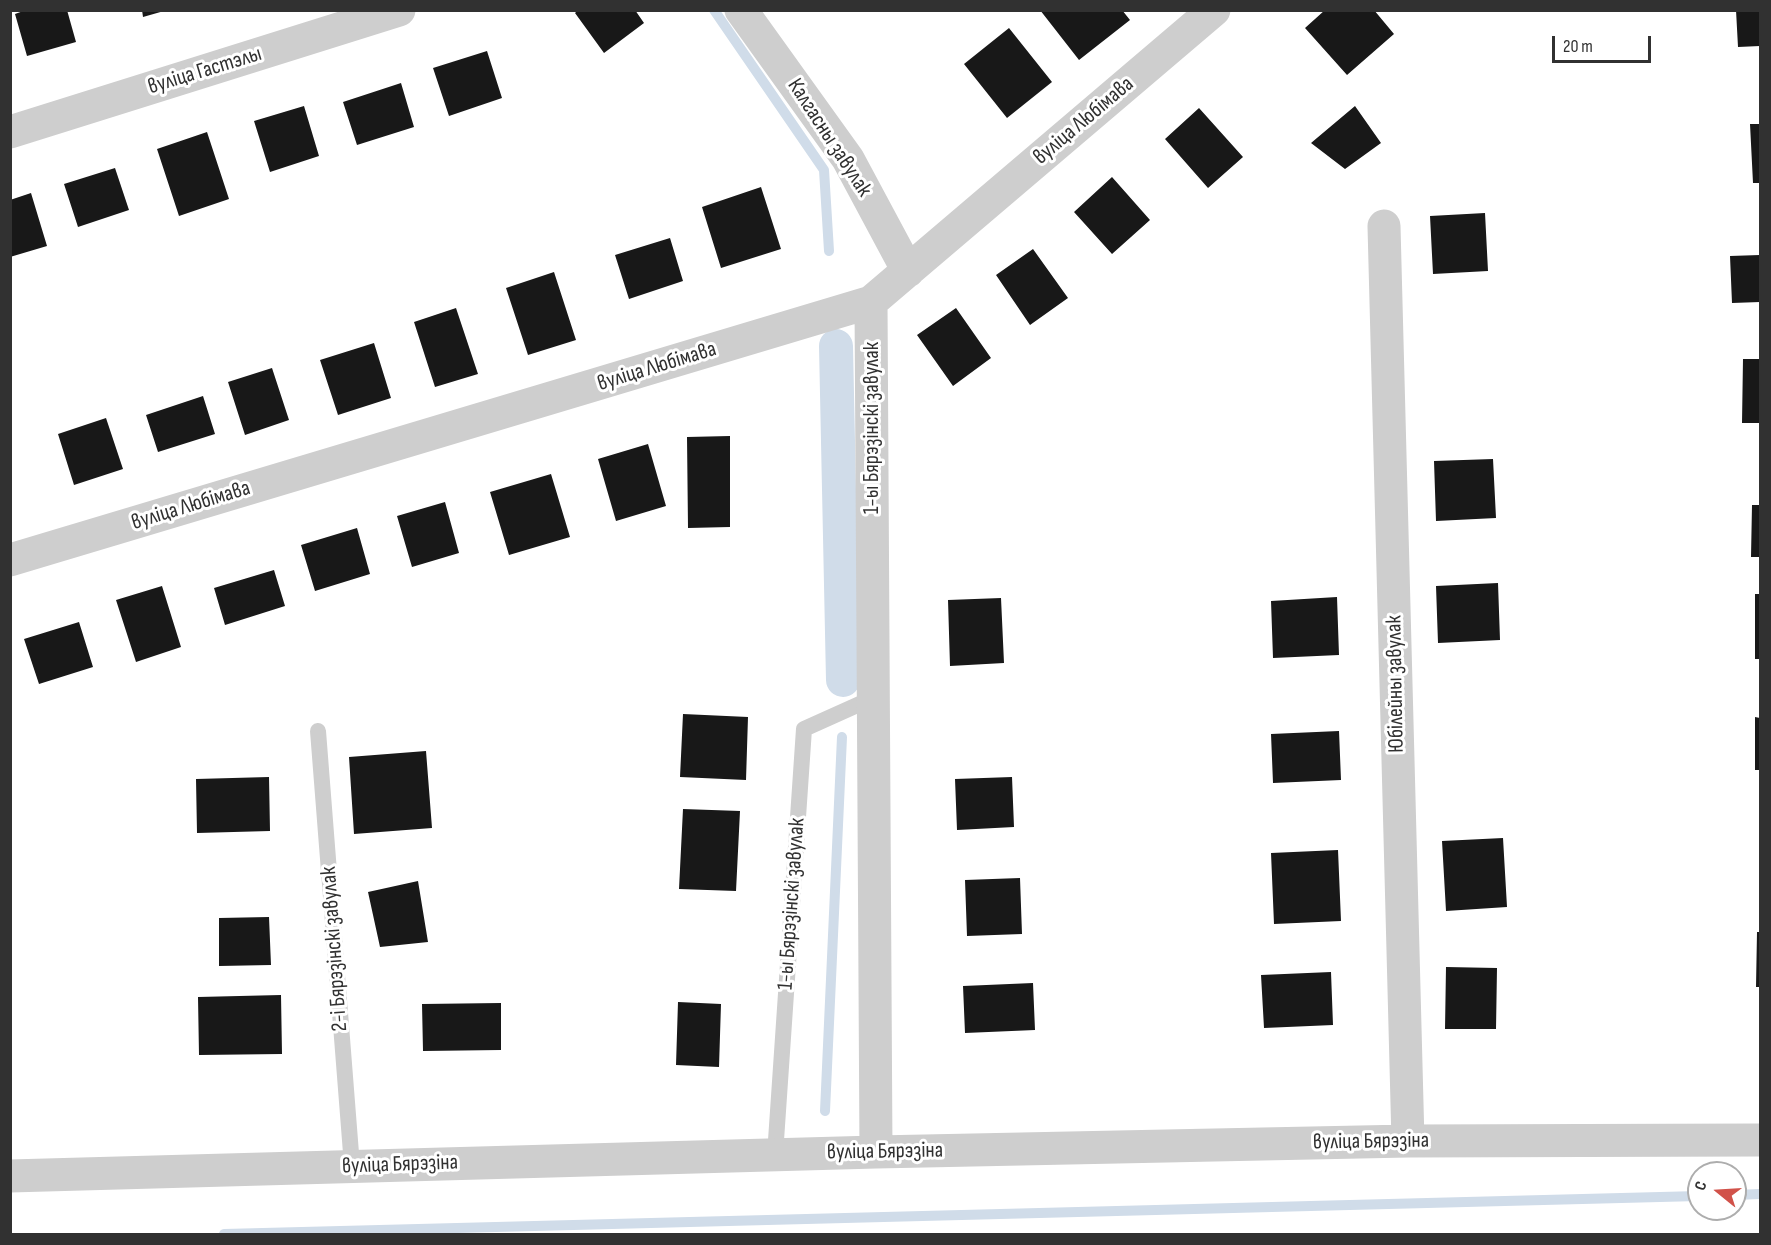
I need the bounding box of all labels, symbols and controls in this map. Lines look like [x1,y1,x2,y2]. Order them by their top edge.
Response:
scale bar [1555,24,1654,62]
text: 20 m [1563,36,1593,57]
street label: вуліца Гастэлы [145,41,265,101]
street label: вуліца Любімава [1029,71,1139,171]
street label: Калгасны завулак [781,74,877,202]
street label: вуліца Любімава [594,336,720,398]
street label: 1-ы Бярэзінскі завулак [859,342,885,514]
street label: вуліца Любімава [128,475,254,537]
street label: Юбілейны завулак [1382,615,1410,753]
street label: 1-ы Бярэзінскі завулак [773,817,811,991]
street label: 2-і Бярэзінскі завулак [316,866,354,1032]
street label: вуліца Бярэзіна [1313,1128,1429,1156]
street label: вуліца Бярэзіна [827,1138,943,1166]
street label: вуліца Бярэзіна [341,1150,459,1180]
north arrow [1687,1161,1747,1221]
text: С [1691,1179,1712,1193]

